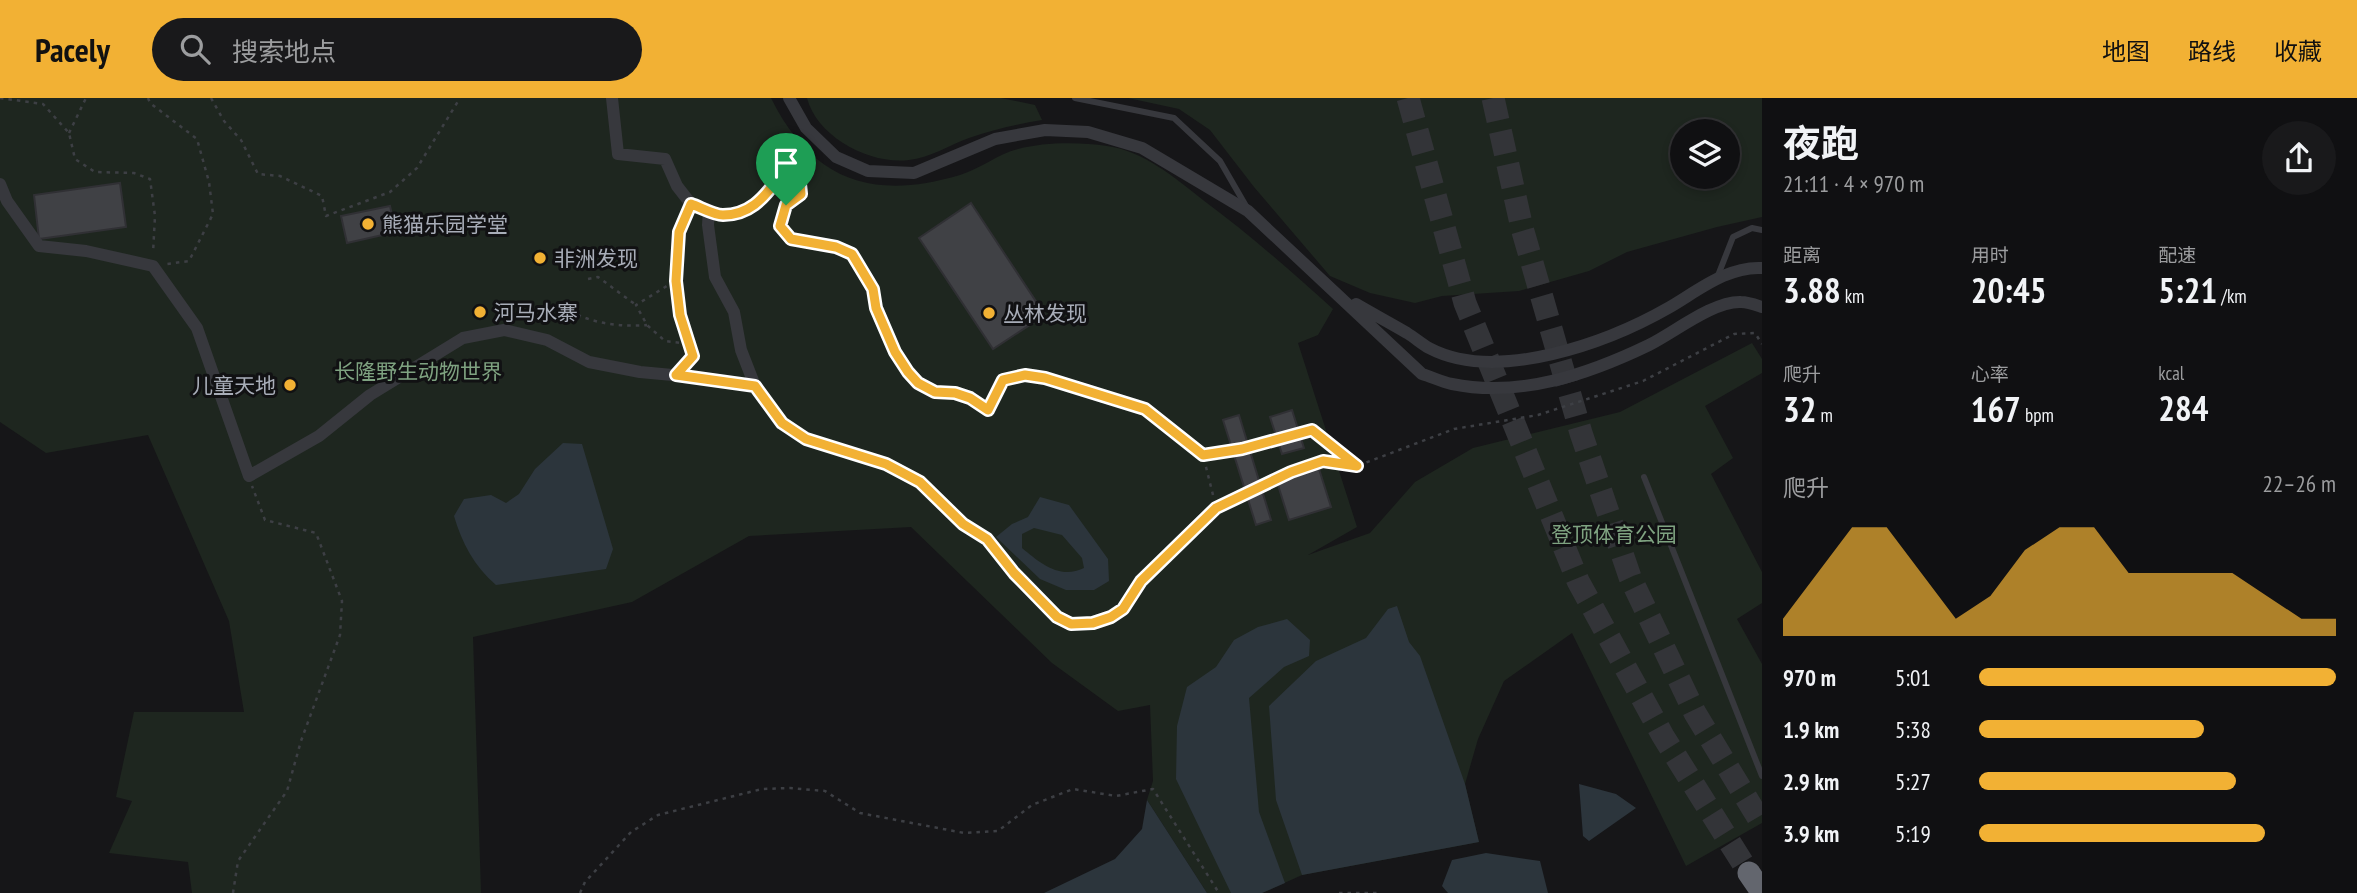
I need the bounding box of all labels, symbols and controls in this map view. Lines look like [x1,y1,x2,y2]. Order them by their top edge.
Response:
search box [152,18,642,81]
text: Pacely [35,28,110,71]
icon: search [176,30,214,68]
text: 搜索地点 [232,35,336,68]
text: 地图 [2102,36,2150,67]
text: 路线 [2188,36,2236,67]
text: 收藏 [2274,36,2322,67]
text: 夜跑 [1783,118,1859,167]
map controls [1670,119,1740,189]
button: layers [1670,119,1740,189]
button: share [2262,121,2336,195]
pin [756,133,816,205]
icon: arrive [767,144,805,182]
text: 21:11 · 4 × 970 m [1783,169,1924,198]
place label: 熊猫乐园学堂 [382,211,508,238]
marker: 熊猫乐园学堂 [360,216,376,232]
text: 距离 [1783,243,1821,267]
text: 用时 [1971,243,2009,267]
text: 配速 [2158,243,2196,267]
place label: 非洲发现 [554,245,638,272]
marker: 非洲发现 [532,250,548,266]
text: 3.88 [1783,267,1841,313]
text: 20:45 [1971,267,2046,313]
text: 5:21 [2158,267,2217,313]
text: km [1841,284,1864,308]
text: /km [2217,284,2247,308]
place label: 河马水寨 [494,299,578,326]
place label: 丛林发现 [1003,300,1087,327]
marker: 河马水寨 [472,304,488,320]
marker: 丛林发现 [981,305,997,321]
park label: 长隆野生动物世界 [334,358,502,385]
text: kcal [2158,361,2184,385]
text: 爬升 [1783,362,1821,386]
text: 心率 [1971,362,2009,386]
place label: 儿童天地 [192,372,276,399]
marker: 儿童天地 [282,377,298,393]
text: 284 [2158,385,2209,431]
text: 32 [1783,386,1816,432]
text: 167 [1971,386,2021,432]
text: m [1816,403,1833,427]
text: bpm [2021,403,2054,427]
text: 22–26 m [2263,469,2336,498]
text: 爬升 [1783,473,1829,502]
park label: 登顶体育公园 [1551,521,1677,548]
text: 970 m [1783,663,1836,692]
text: 5:01 [1895,663,1931,692]
text: 1.9 km [1783,715,1839,744]
text: 5:38 [1895,715,1931,744]
text: 2.9 km [1783,767,1839,796]
text: 5:27 [1895,767,1931,796]
text: 3.9 km [1783,819,1839,848]
text: 5:19 [1895,819,1931,848]

